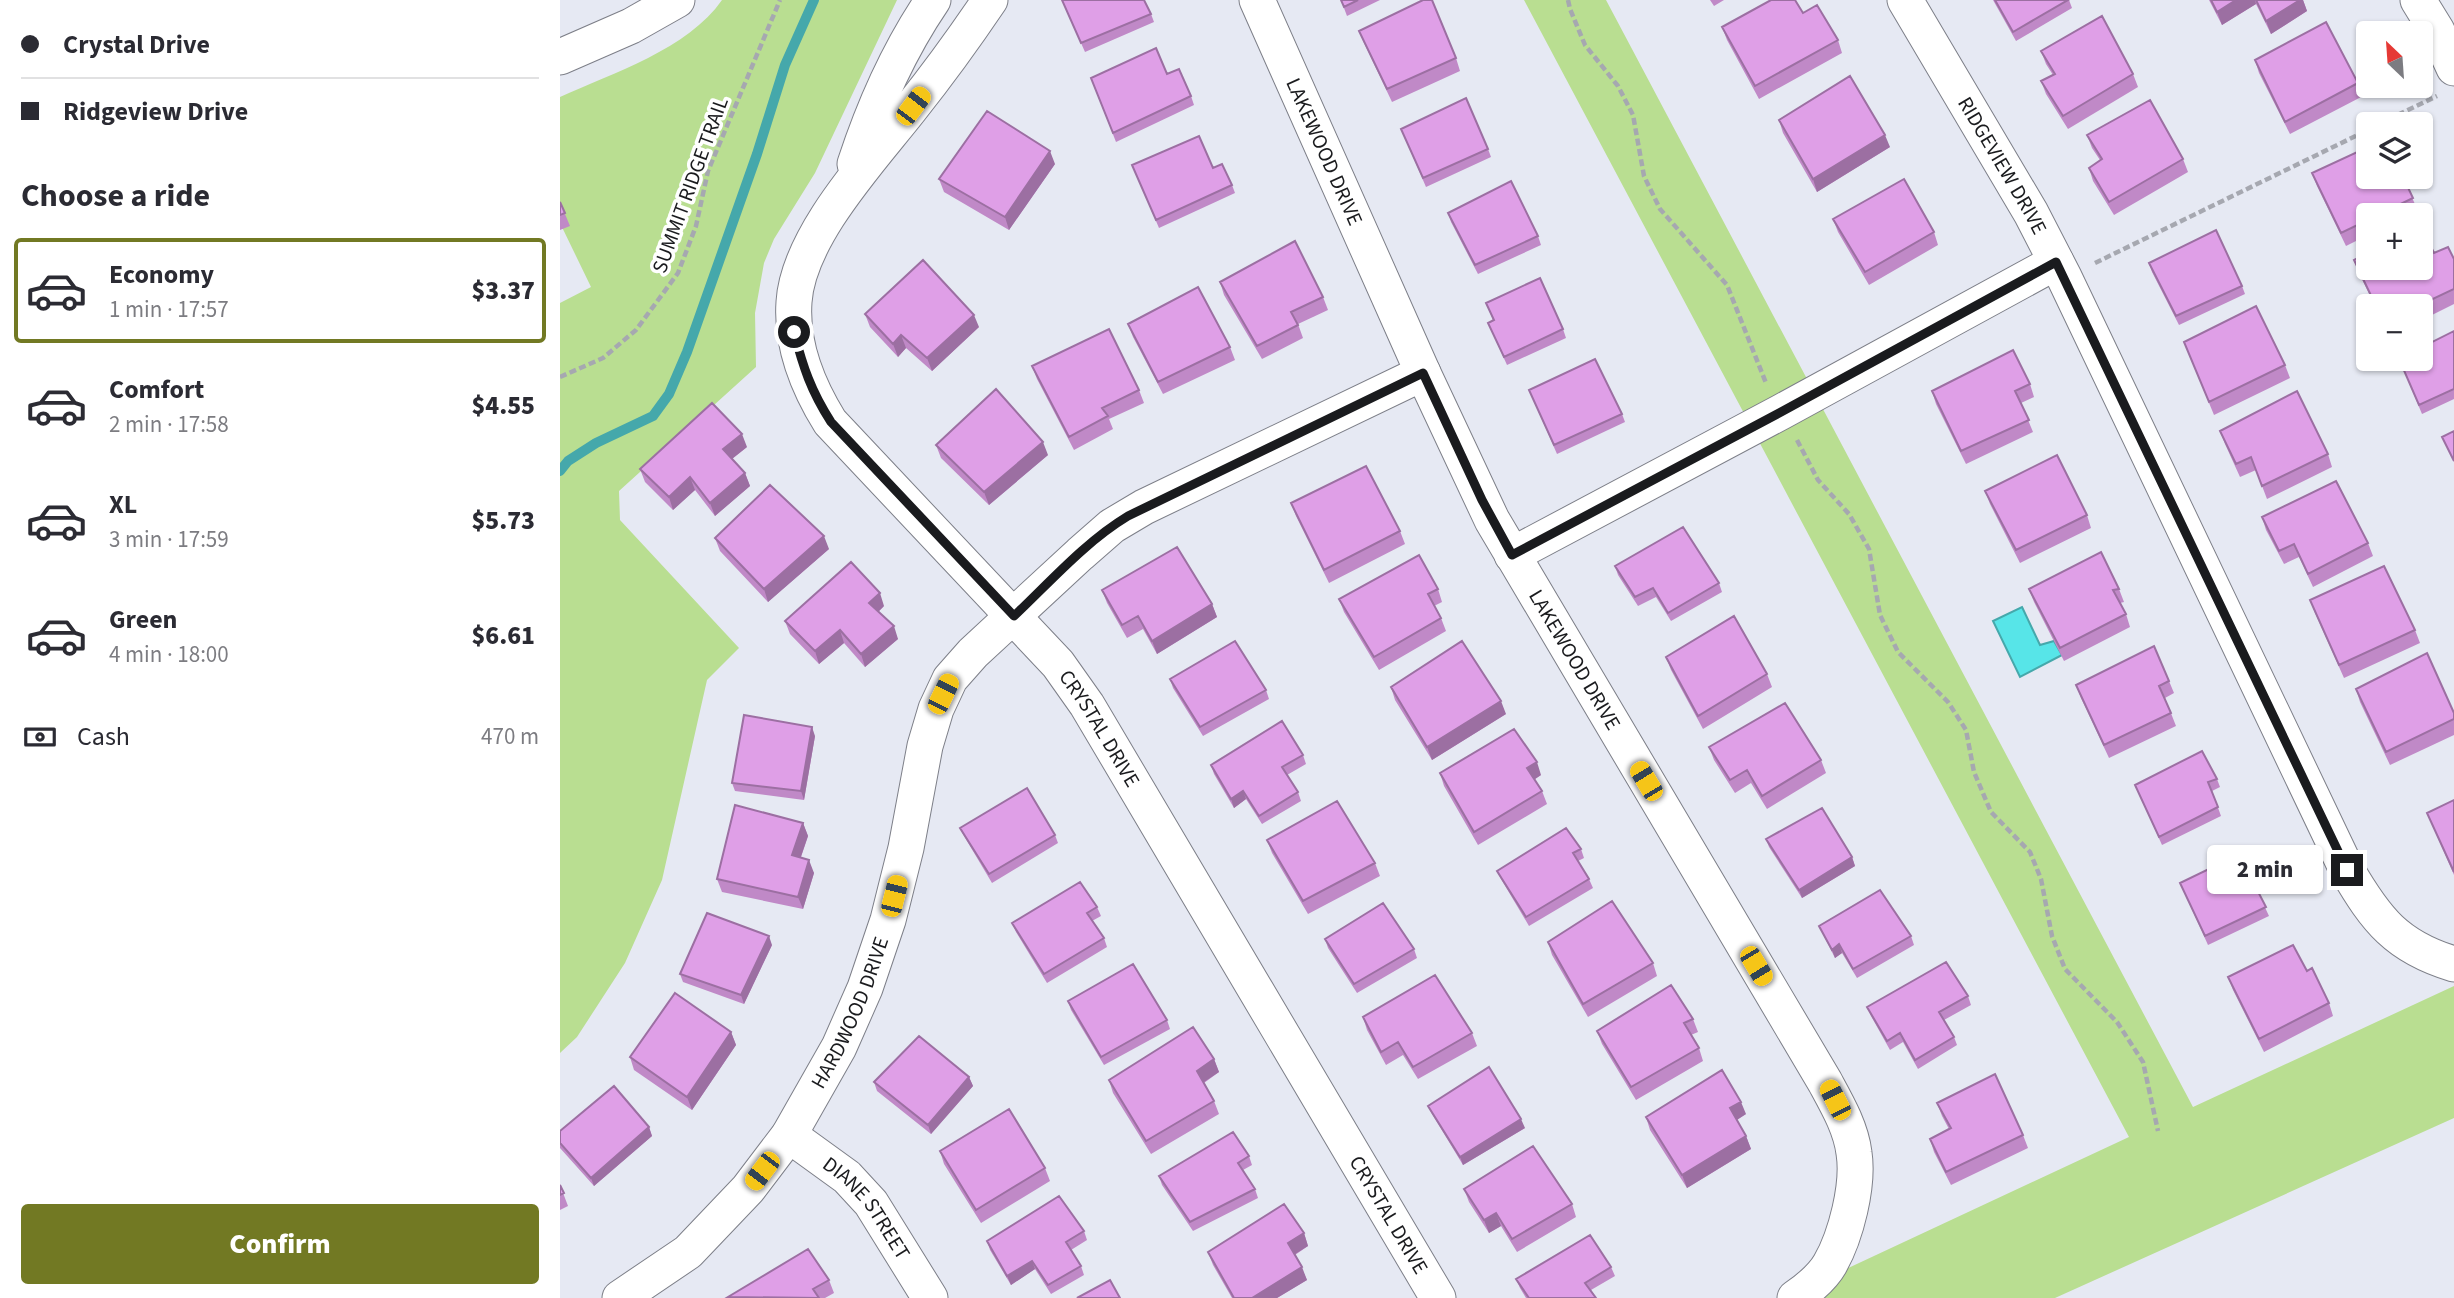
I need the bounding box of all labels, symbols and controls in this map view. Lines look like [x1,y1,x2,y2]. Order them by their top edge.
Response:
north arrow [2356,21,2432,98]
map controls [2356,21,2433,371]
text: Crystal Drive [63,26,210,63]
street label: LAKEWOOD DRIVE [1279,73,1370,230]
car [892,83,935,129]
street label: RIDGEVIEW DRIVE [1950,91,2054,239]
text: Ridgeview Drive [63,93,248,130]
street label: SUMMIT RIDGE TRAIL [644,93,736,277]
button: layers [2356,112,2433,189]
text: Choose a ride [21,173,210,219]
button: + [2356,203,2433,280]
text: Economy [109,256,214,293]
icon: car [25,259,88,322]
text: $3.37 [471,272,535,309]
text: 1 min · 17:57 [109,293,229,326]
button: − [2356,294,2433,371]
route start [778,316,810,348]
text: Comfort [109,371,204,408]
icon: car [25,374,88,437]
text: $4.55 [471,387,535,424]
text: 2 min · 17:58 [109,408,229,441]
text: XL [109,486,137,523]
icon: car [25,489,88,552]
text: $5.73 [471,502,535,539]
text: 3 min · 17:59 [109,523,229,556]
street label: LAKEWOOD DRIVE [1521,584,1628,736]
text: Green [109,601,177,638]
icon: car [25,604,88,667]
text: $6.61 [471,617,535,654]
text: 4 min · 18:00 [109,638,229,671]
street label: CRYSTAL DRIVE [1052,664,1147,793]
car [925,671,962,717]
icon: cash [21,718,59,756]
text: Cash [77,718,130,755]
text: 470 m [481,720,539,753]
car [1627,758,1666,804]
callout: 2 min [2207,846,2322,894]
text: 2 min [2237,853,2293,886]
route end [2331,854,2363,886]
car [879,873,910,919]
street label: HARDWOOD DRIVE [803,933,896,1094]
car [1737,943,1776,989]
car [1817,1077,1854,1123]
car [741,1148,784,1194]
street label: DIANE STREET [817,1149,918,1265]
street label: CRYSTAL DRIVE [1342,1150,1436,1280]
button: Confirm [21,1204,539,1284]

